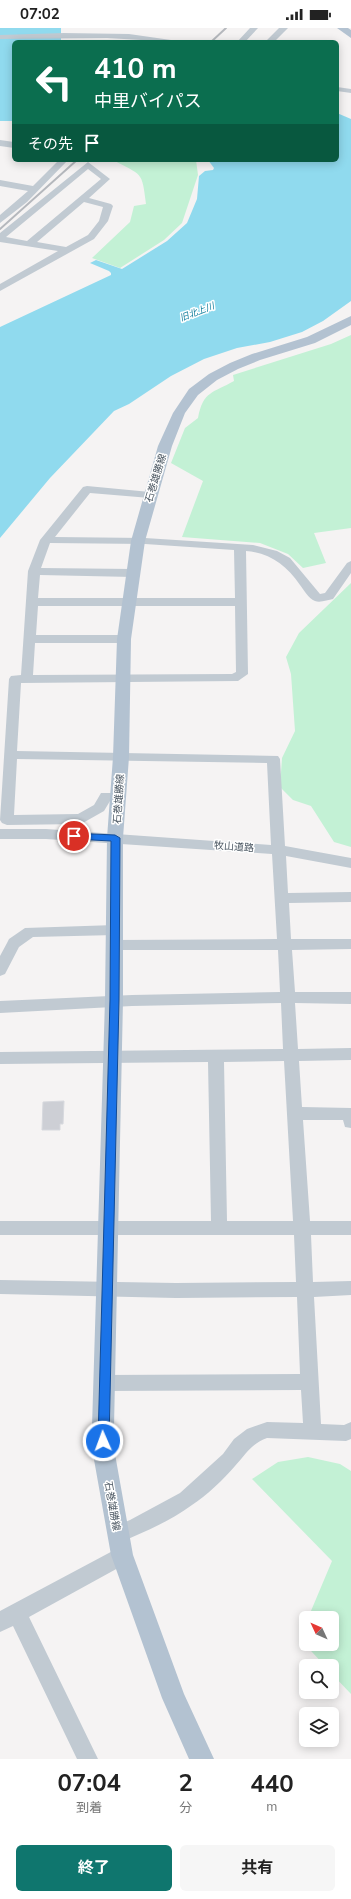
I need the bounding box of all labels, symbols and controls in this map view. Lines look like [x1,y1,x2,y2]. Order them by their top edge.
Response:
text: 07:02 [20,4,60,24]
text: 410 m [94,50,177,88]
icon: left [28,56,80,108]
text: 中里バイパス [94,89,202,113]
icon: arrive [81,132,103,154]
text: その先 [28,134,73,154]
water label: 旧北上川 [178,300,217,324]
street label: 石巻雄勝線 [142,452,170,504]
street label: 石巻雄勝線 [110,774,128,824]
pin [57,819,91,853]
icon: arrive [63,825,85,847]
street label: 牧山道路 [213,839,254,855]
position arrow [82,1420,124,1462]
street label: 石巻雄勝線 [101,1480,123,1532]
north arrow [299,1611,339,1651]
map controls [299,1611,339,1747]
button: search [299,1659,339,1699]
button: layers [299,1707,339,1747]
text: 07:04 [57,1767,121,1799]
text: 2 [178,1767,193,1799]
text: 440 [250,1768,294,1800]
text: m [266,1798,278,1816]
text: 到着 [76,1799,102,1817]
text: 分 [179,1799,192,1817]
button: 終了 [16,1845,172,1891]
button: 共有 [180,1845,335,1891]

